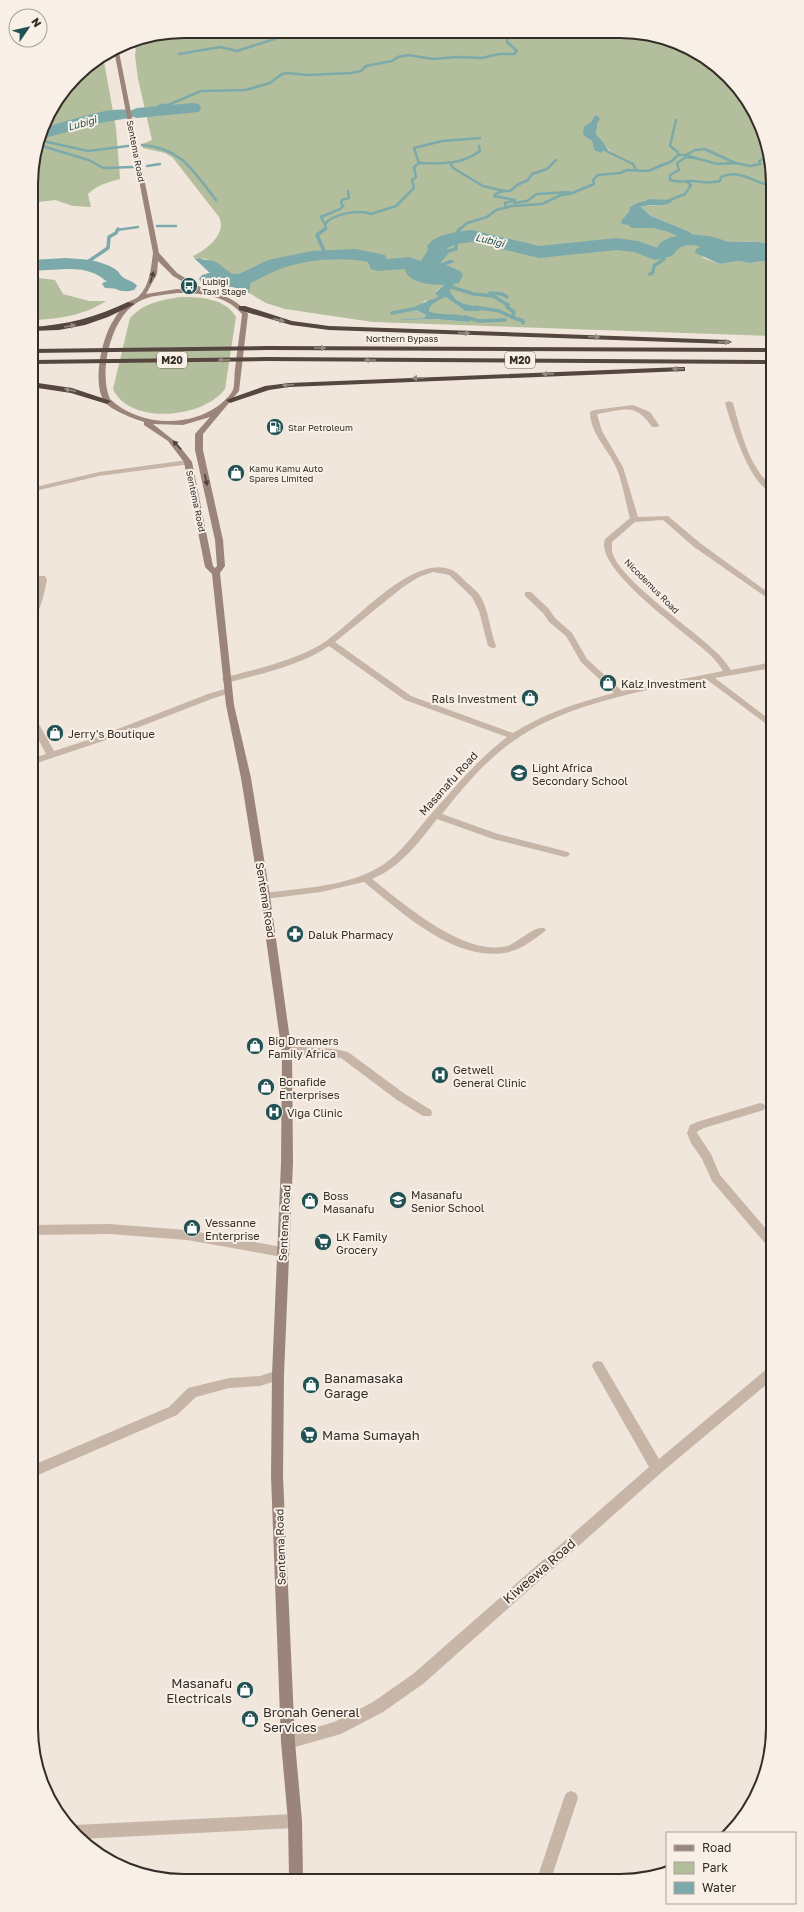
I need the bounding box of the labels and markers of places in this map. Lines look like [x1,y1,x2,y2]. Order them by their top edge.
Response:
bus stop icon: Lubigi Taxi Stage [179,276,199,296]
place label: Lubigi Taxi Stage [202,276,247,297]
fuel station icon: Star Petroleum [265,417,285,437]
place label: Star Petroleum [288,422,353,433]
shop icon: Kamu Kamu Auto Spares Limited [226,463,246,483]
place label: Kamu Kamu Auto Spares Limited [249,463,323,484]
shop icon: Kalz Investment [598,673,618,693]
place label: Kalz Investment [621,677,706,690]
shop icon: Rals Investment [520,688,540,708]
place label: Rals Investment [432,692,517,705]
shop icon: Jerry's Boutique [45,723,65,743]
place label: Jerry's Boutique [68,727,155,740]
place label: Light Africa Secondary School [532,761,628,787]
school or university icon: Light Africa Secondary School [509,763,529,783]
pharmacy icon: Daluk Pharmacy [285,924,305,944]
place label: Daluk Pharmacy [308,928,393,941]
place label: Big Dreamers Family Africa [268,1034,339,1060]
shop icon: Big Dreamers Family Africa [245,1036,265,1056]
place label: Getwell General Clinic [453,1063,527,1089]
hospital icon: Getwell General Clinic [430,1065,450,1085]
place label: Bonafide Enterprises [279,1075,340,1101]
shop icon: Bonafide Enterprises [256,1077,276,1097]
hospital icon: Viga Clinic [264,1102,284,1122]
place label: Viga Clinic [287,1106,343,1119]
place label: Masanafu Senior School [411,1188,485,1214]
place label: Boss Masanafu [323,1189,374,1215]
school or university icon: Masanafu Senior School [388,1190,408,1210]
shop icon: Boss Masanafu [300,1191,320,1211]
place label: Vessanne Enterprise [205,1216,260,1242]
shop icon: Vessanne Enterprise [182,1218,202,1238]
place label: LK Family Grocery [336,1230,387,1256]
supermarket icon: LK Family Grocery [313,1232,333,1252]
place label: Banamasaka Garage [324,1370,403,1401]
shop icon: Banamasaka Garage [301,1375,321,1395]
supermarket icon: Mama Sumayah [299,1425,319,1445]
place label: Mama Sumayah [322,1427,420,1443]
place label: Masanafu Electricals [166,1675,232,1706]
shop icon: Masanafu Electricals [235,1680,255,1700]
place label: Bronah General Services [263,1704,360,1735]
shop icon: Bronah General Services [240,1709,260,1729]

